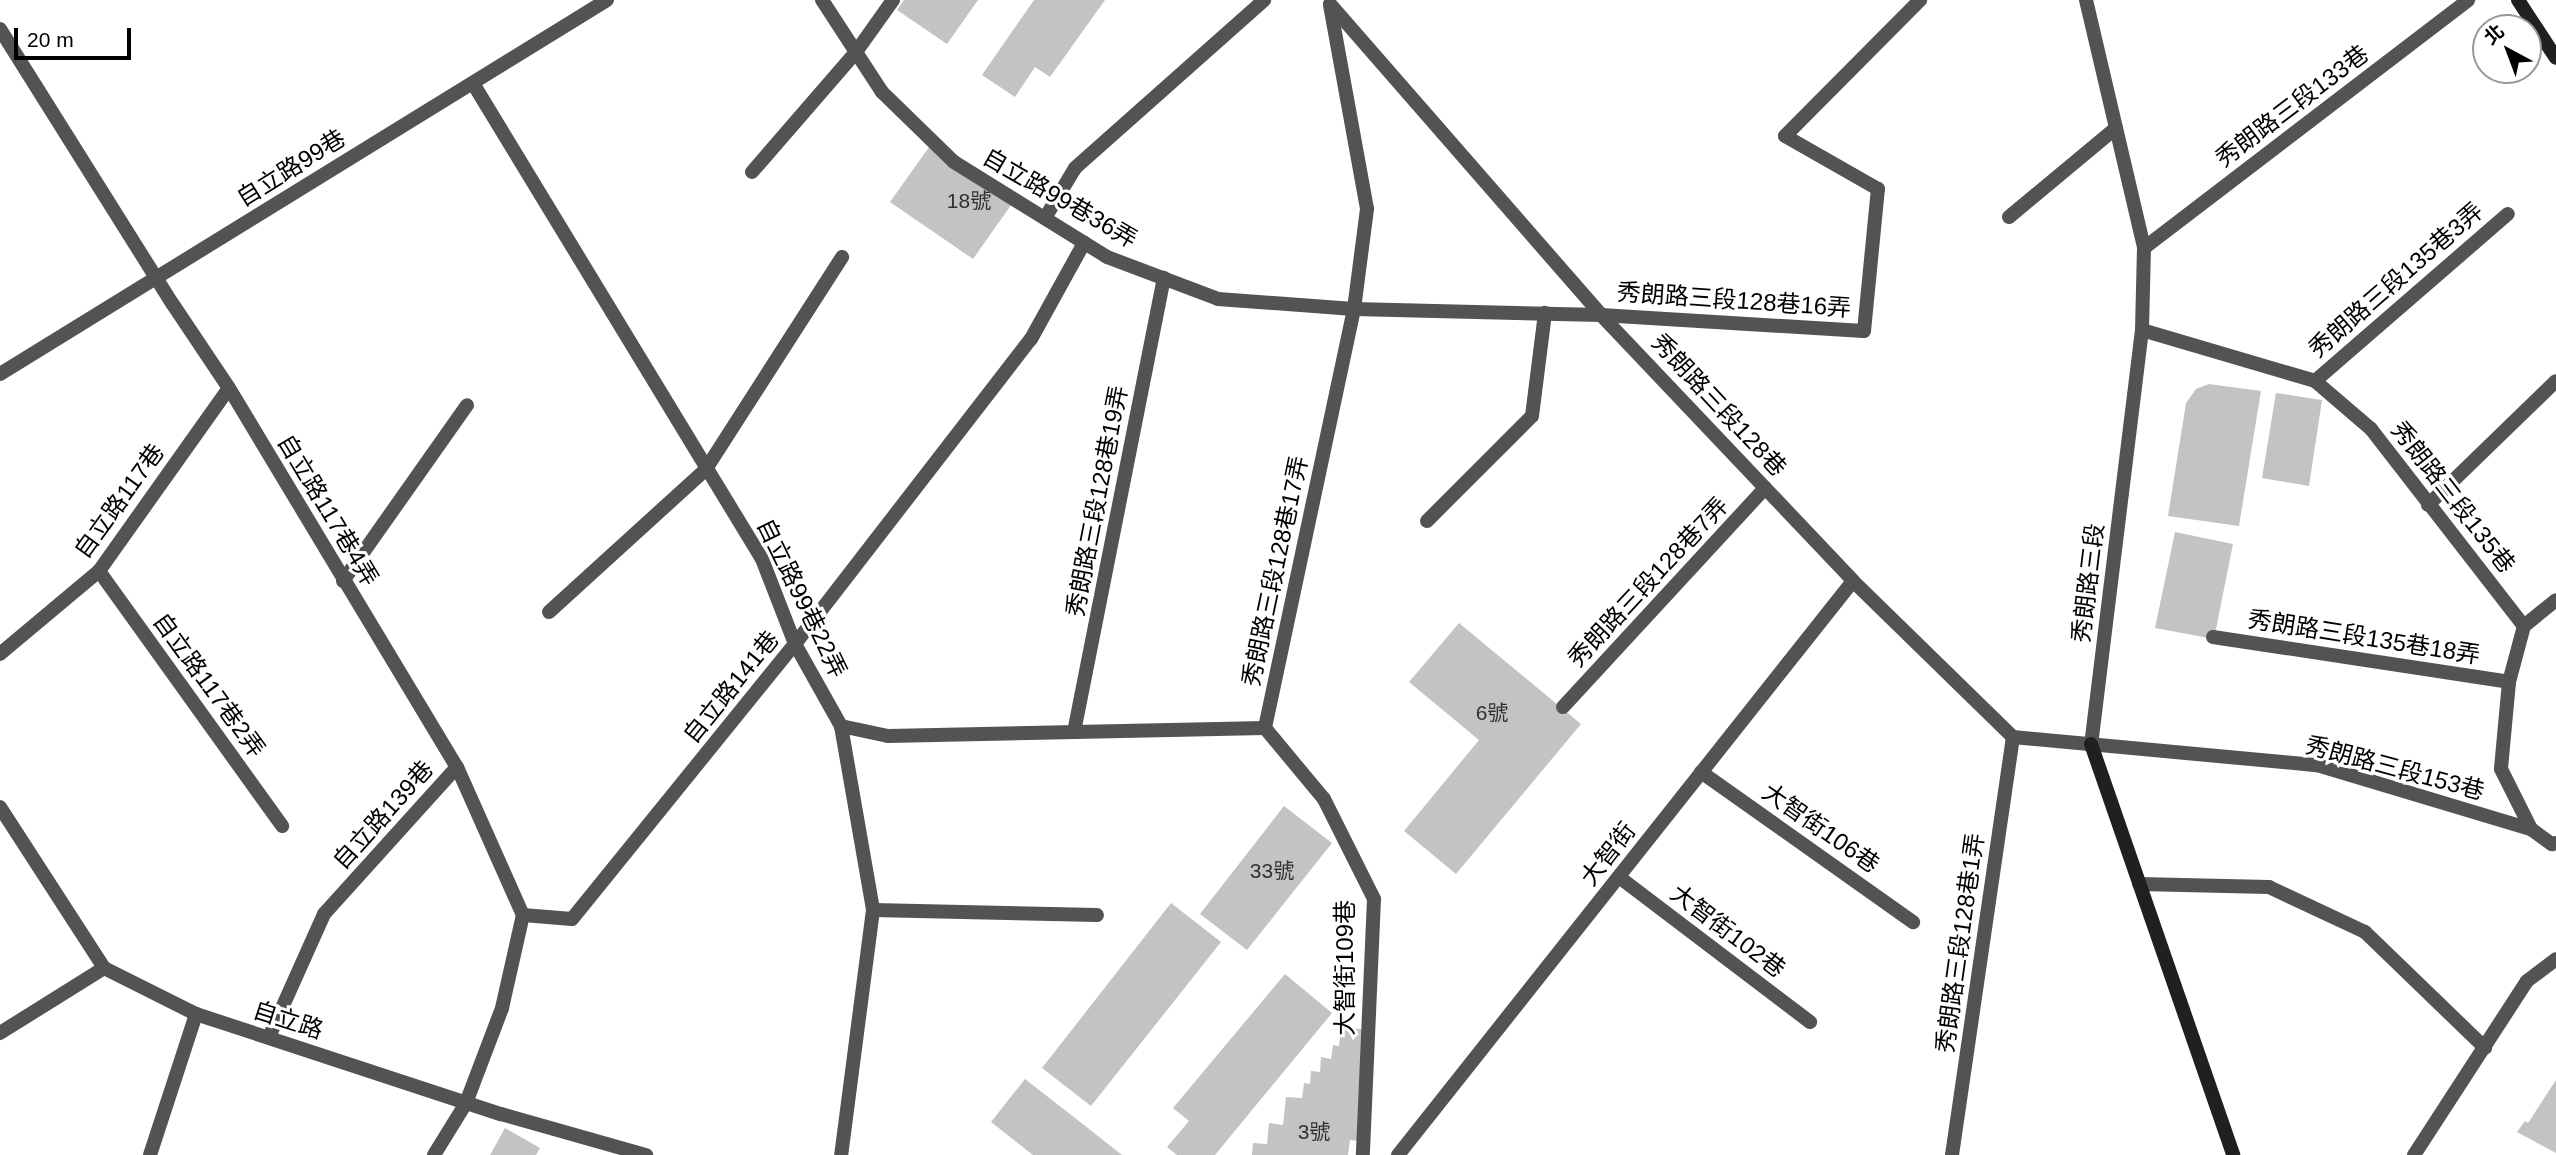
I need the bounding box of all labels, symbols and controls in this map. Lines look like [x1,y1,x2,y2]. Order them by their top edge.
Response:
scale bar [18,14,135,58]
north arrow [2472,14,2542,84]
text: 北 [2480,20,2508,48]
text: 20 m [27,28,74,51]
street label: 秀朗路三段133巷 [2210,39,2374,173]
street label: 自立路99巷 [231,123,351,213]
street label: 自立路99巷36弄 [978,142,1142,254]
house number: 18號 [947,188,991,214]
street label: 秀朗路三段135巷3弄 [2303,197,2489,363]
street label: 秀朗路三段128巷16弄 [1616,277,1852,323]
street label: 秀朗路三段128巷 [1646,328,1792,482]
street label: 秀朗路三段128巷19弄 [1060,383,1134,619]
street label: 秀朗路三段135巷 [2385,416,2521,578]
street label: 自立路117巷4弄 [271,429,385,591]
street label: 自立路117巷 [68,438,170,564]
street label: 秀朗路三段128巷17弄 [1237,453,1313,689]
street label: 秀朗路三段128巷7弄 [1562,491,1734,673]
street label: 自立路99巷22弄 [751,514,853,682]
street label: 秀朗路三段 [2066,522,2110,644]
street label: 秀朗路三段135巷18弄 [2246,604,2482,670]
street label: 自立路117巷2弄 [147,607,271,763]
street label: 自立路141巷 [677,625,785,749]
house number: 6號 [1476,700,1508,726]
street label: 秀朗路三段153巷 [2302,730,2488,806]
street label: 自立路139巷 [327,755,439,875]
street label: 大智街106巷 [1757,777,1885,879]
street label: 大智街 [1574,817,1642,891]
street label: 秀朗路三段128巷1弄 [1930,831,1990,1055]
house number: 33號 [1250,858,1294,884]
street label: 大智街102巷 [1665,879,1791,983]
street label: 大智街109巷 [1331,900,1359,1036]
street label: 自立路 [249,995,327,1045]
house number: 3號 [1298,1119,1330,1145]

